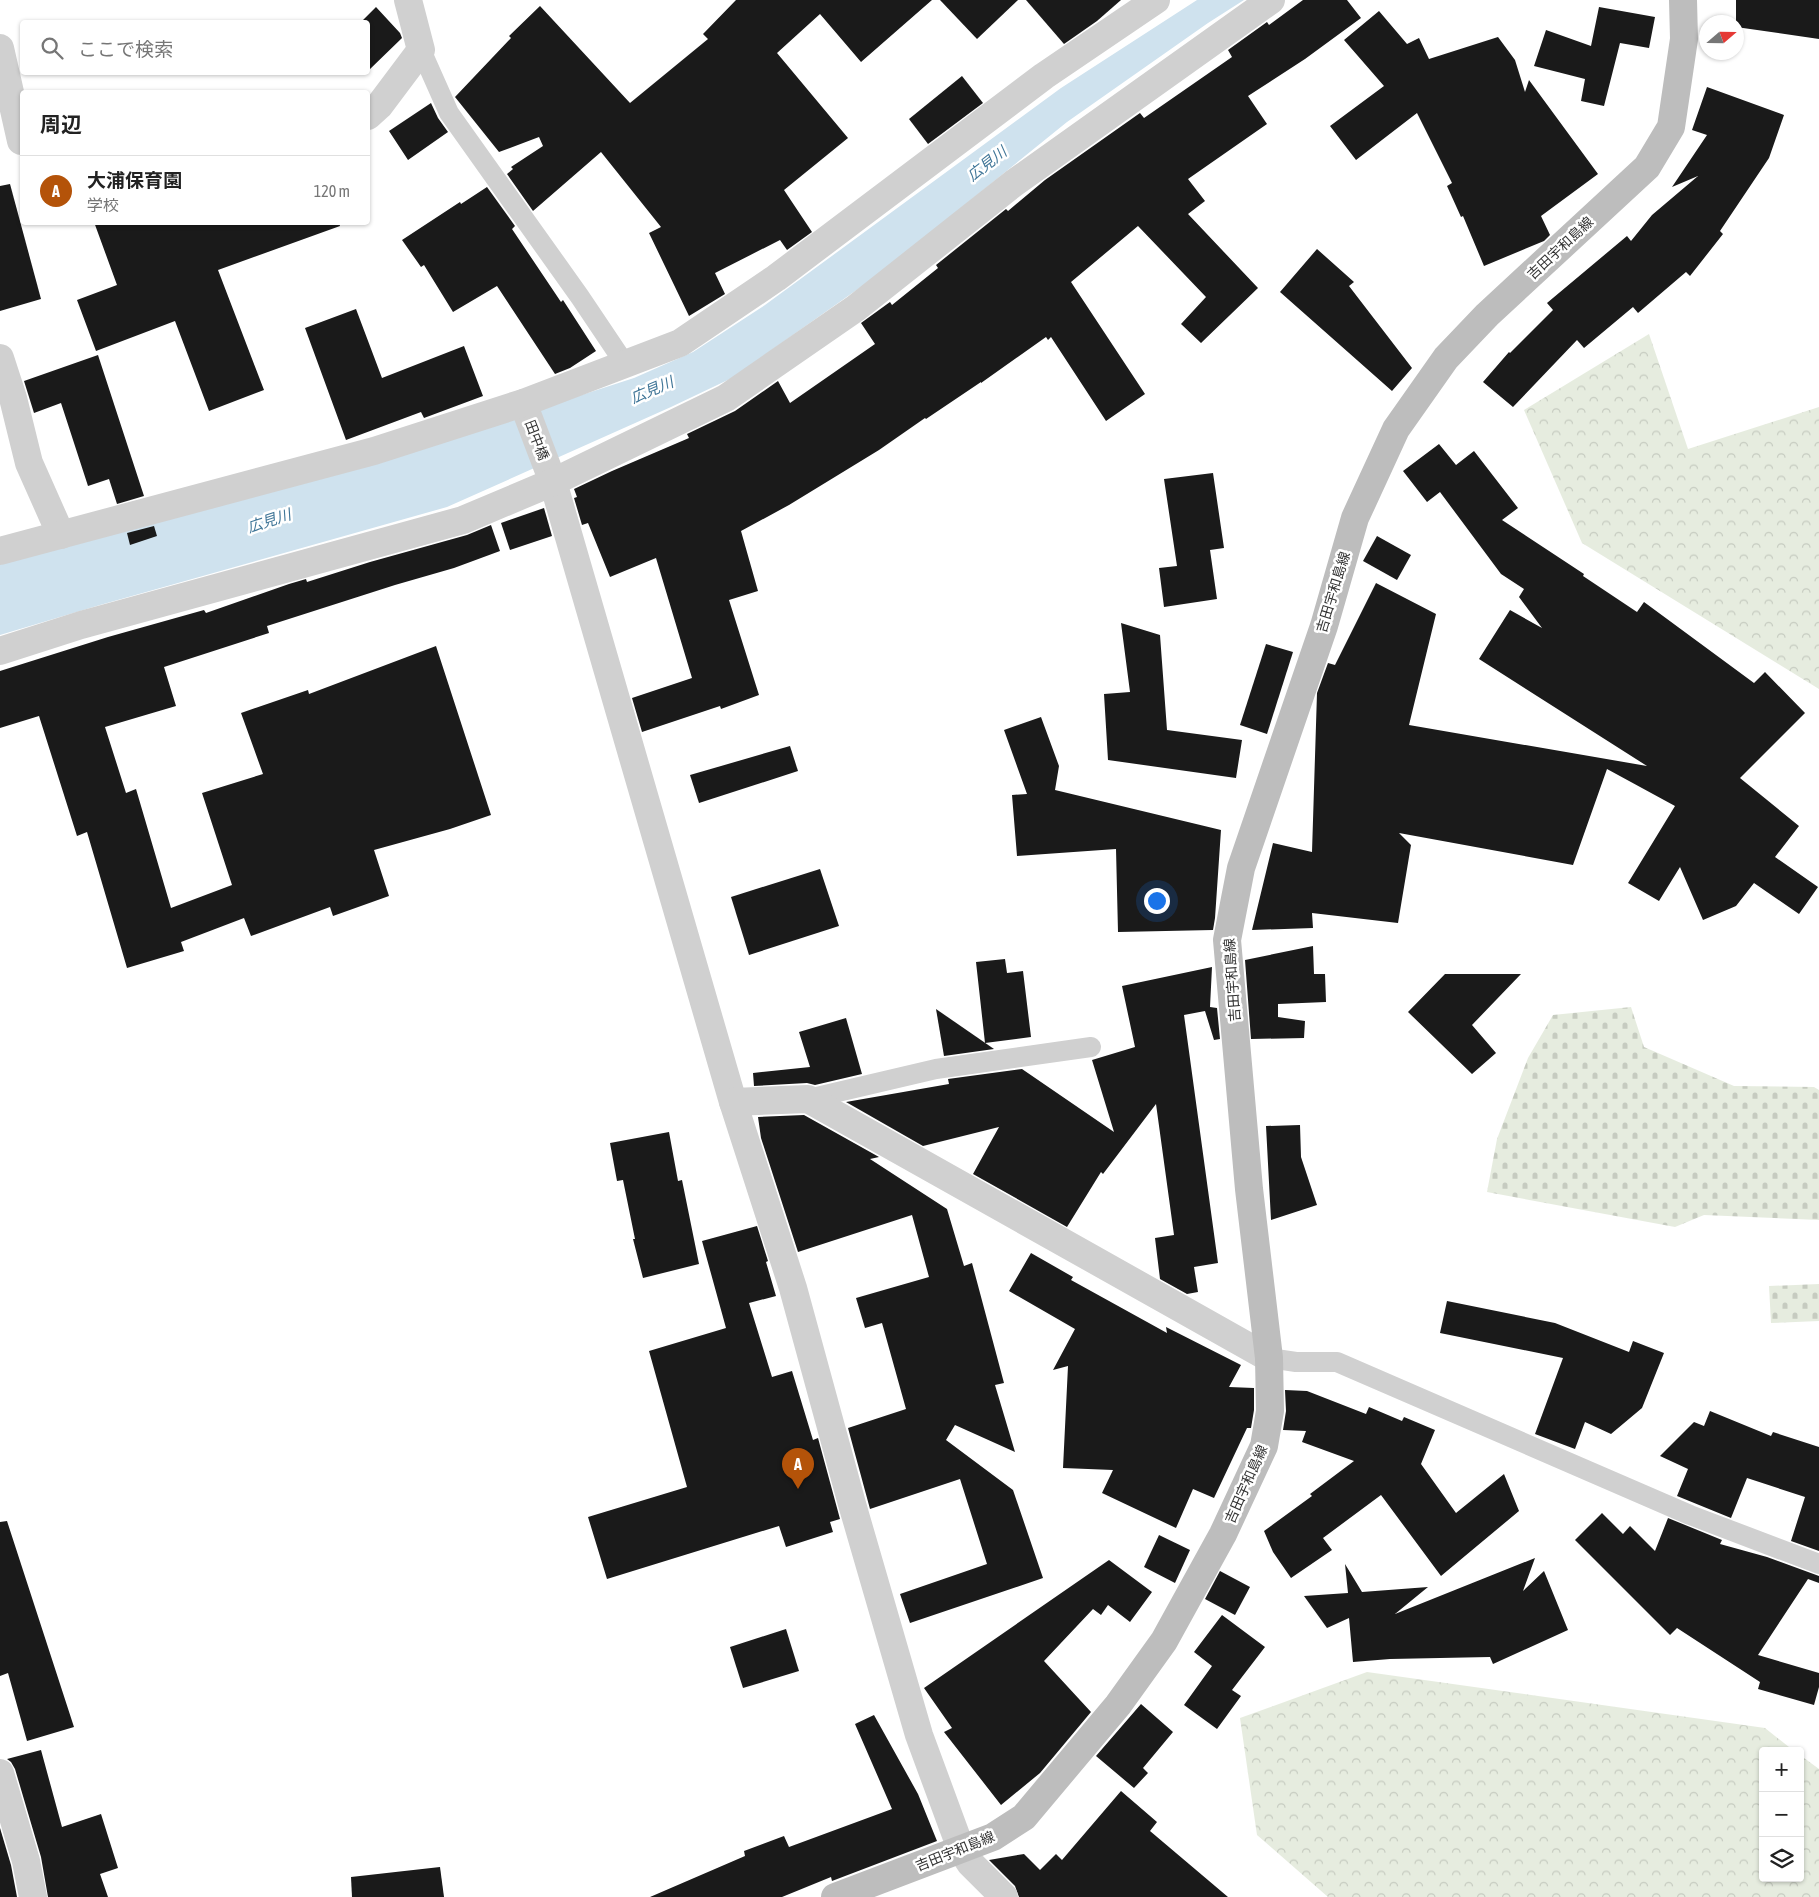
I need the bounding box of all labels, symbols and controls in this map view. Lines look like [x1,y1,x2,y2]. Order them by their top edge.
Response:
north arrow [1699,15,1744,60]
search box [20,20,370,75]
icon: search [38,34,66,62]
text: ここで検索 [78,38,173,60]
text: 周辺 [40,112,82,136]
water label: 広見川 [964,142,1011,184]
text: 大浦保育園 [87,169,182,191]
text: A [52,182,60,200]
text: 120 m [314,182,350,200]
text: 学校 [87,196,119,214]
street label: 吉田宇和島線 [1524,214,1596,282]
water label: 広見川 [628,372,678,406]
street label: 田中橋 [522,418,552,462]
water label: 広見川 [245,505,295,536]
street label: 吉田宇和島線 [1313,549,1353,635]
your location [1144,888,1170,914]
street label: 吉田宇和島線 [1221,938,1243,1022]
street label: 吉田宇和島線 [1222,1442,1270,1526]
pin: A [782,1448,814,1489]
map controls [1759,1747,1804,1882]
button: + [1759,1747,1804,1792]
button: − [1759,1792,1804,1837]
street label: 吉田宇和島線 [913,1828,997,1874]
button: layers [1759,1837,1804,1882]

